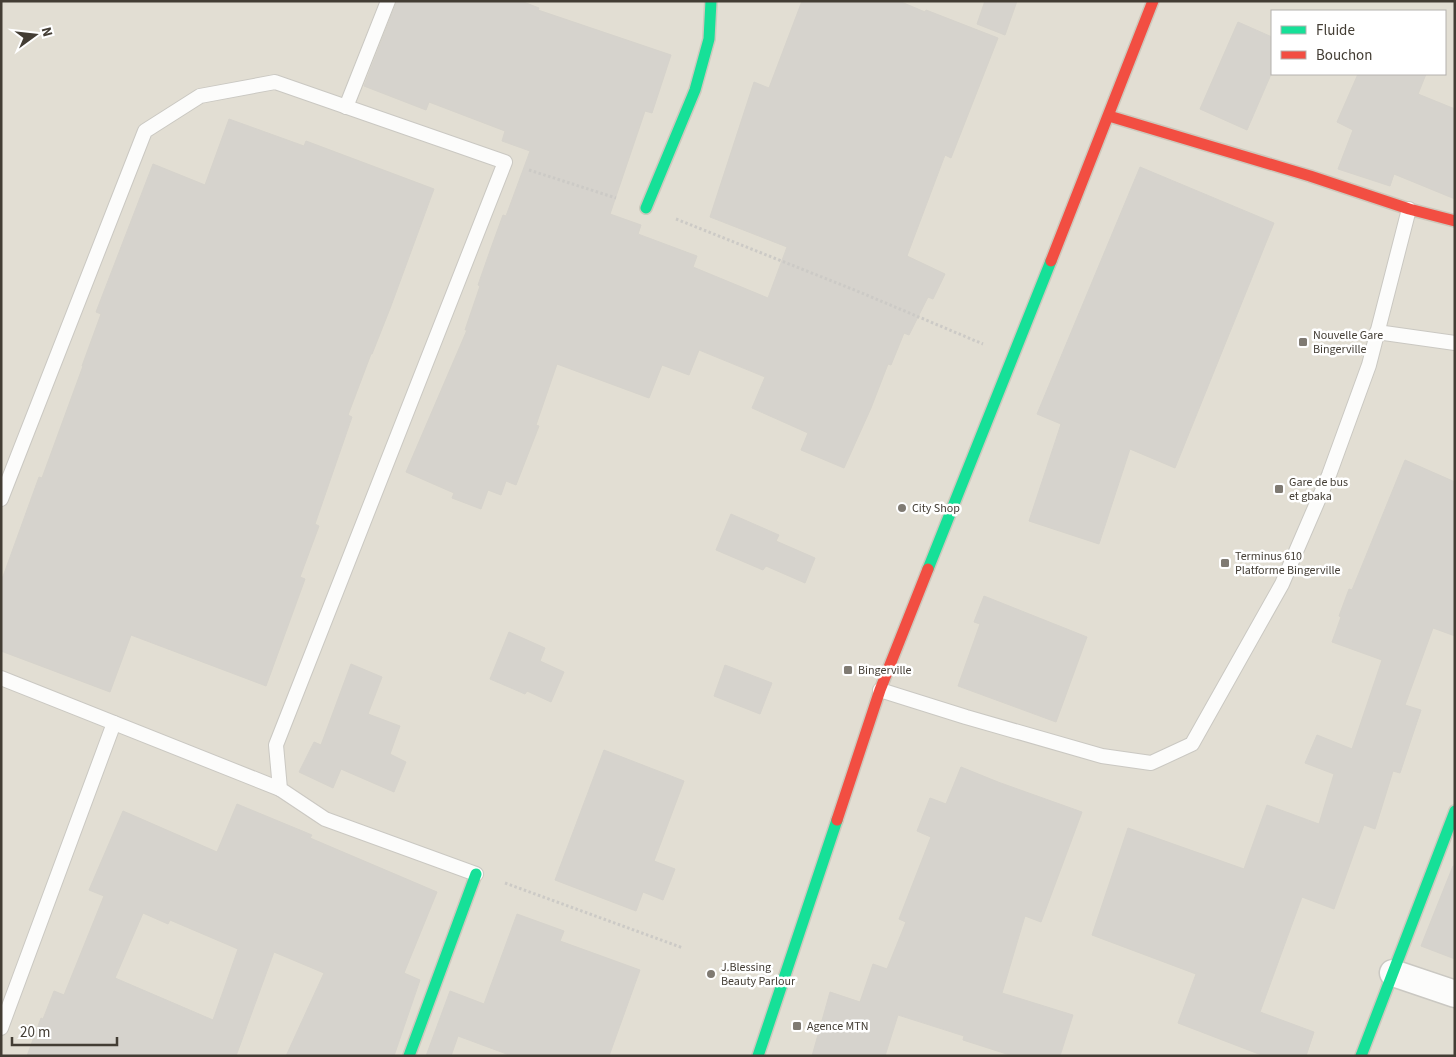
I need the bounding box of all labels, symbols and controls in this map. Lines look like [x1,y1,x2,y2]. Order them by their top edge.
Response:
north arrow [10,10,60,60]
legend [1271,10,1446,75]
text: Fluide [1316,20,1355,41]
text: N [36,25,57,39]
text: Bouchon [1316,45,1372,66]
place label: Nouvelle Gare Bingerville [1313,327,1383,358]
marker: Nouvelle Gare Bingerville [1297,336,1309,348]
place label: Gare de bus et gbaka [1289,474,1348,505]
marker: Gare de bus et gbaka [1273,483,1285,495]
place label: City Shop [912,500,960,517]
marker: City Shop [896,502,908,514]
place label: Terminus 610 Platforme Bingerville [1235,548,1341,579]
marker: Terminus 610 Platforme Bingerville [1219,557,1231,569]
place label: Bingerville [858,662,912,679]
marker: Bingerville [842,664,854,676]
place label: J.Blessing Beauty Parlour [721,959,796,990]
marker: J.Blessing Beauty Parlour [705,968,717,980]
scale bar [12,1014,118,1046]
place label: Agence MTN [807,1018,868,1035]
marker: Agence MTN [791,1020,803,1032]
text: 20 m [20,1022,50,1043]

